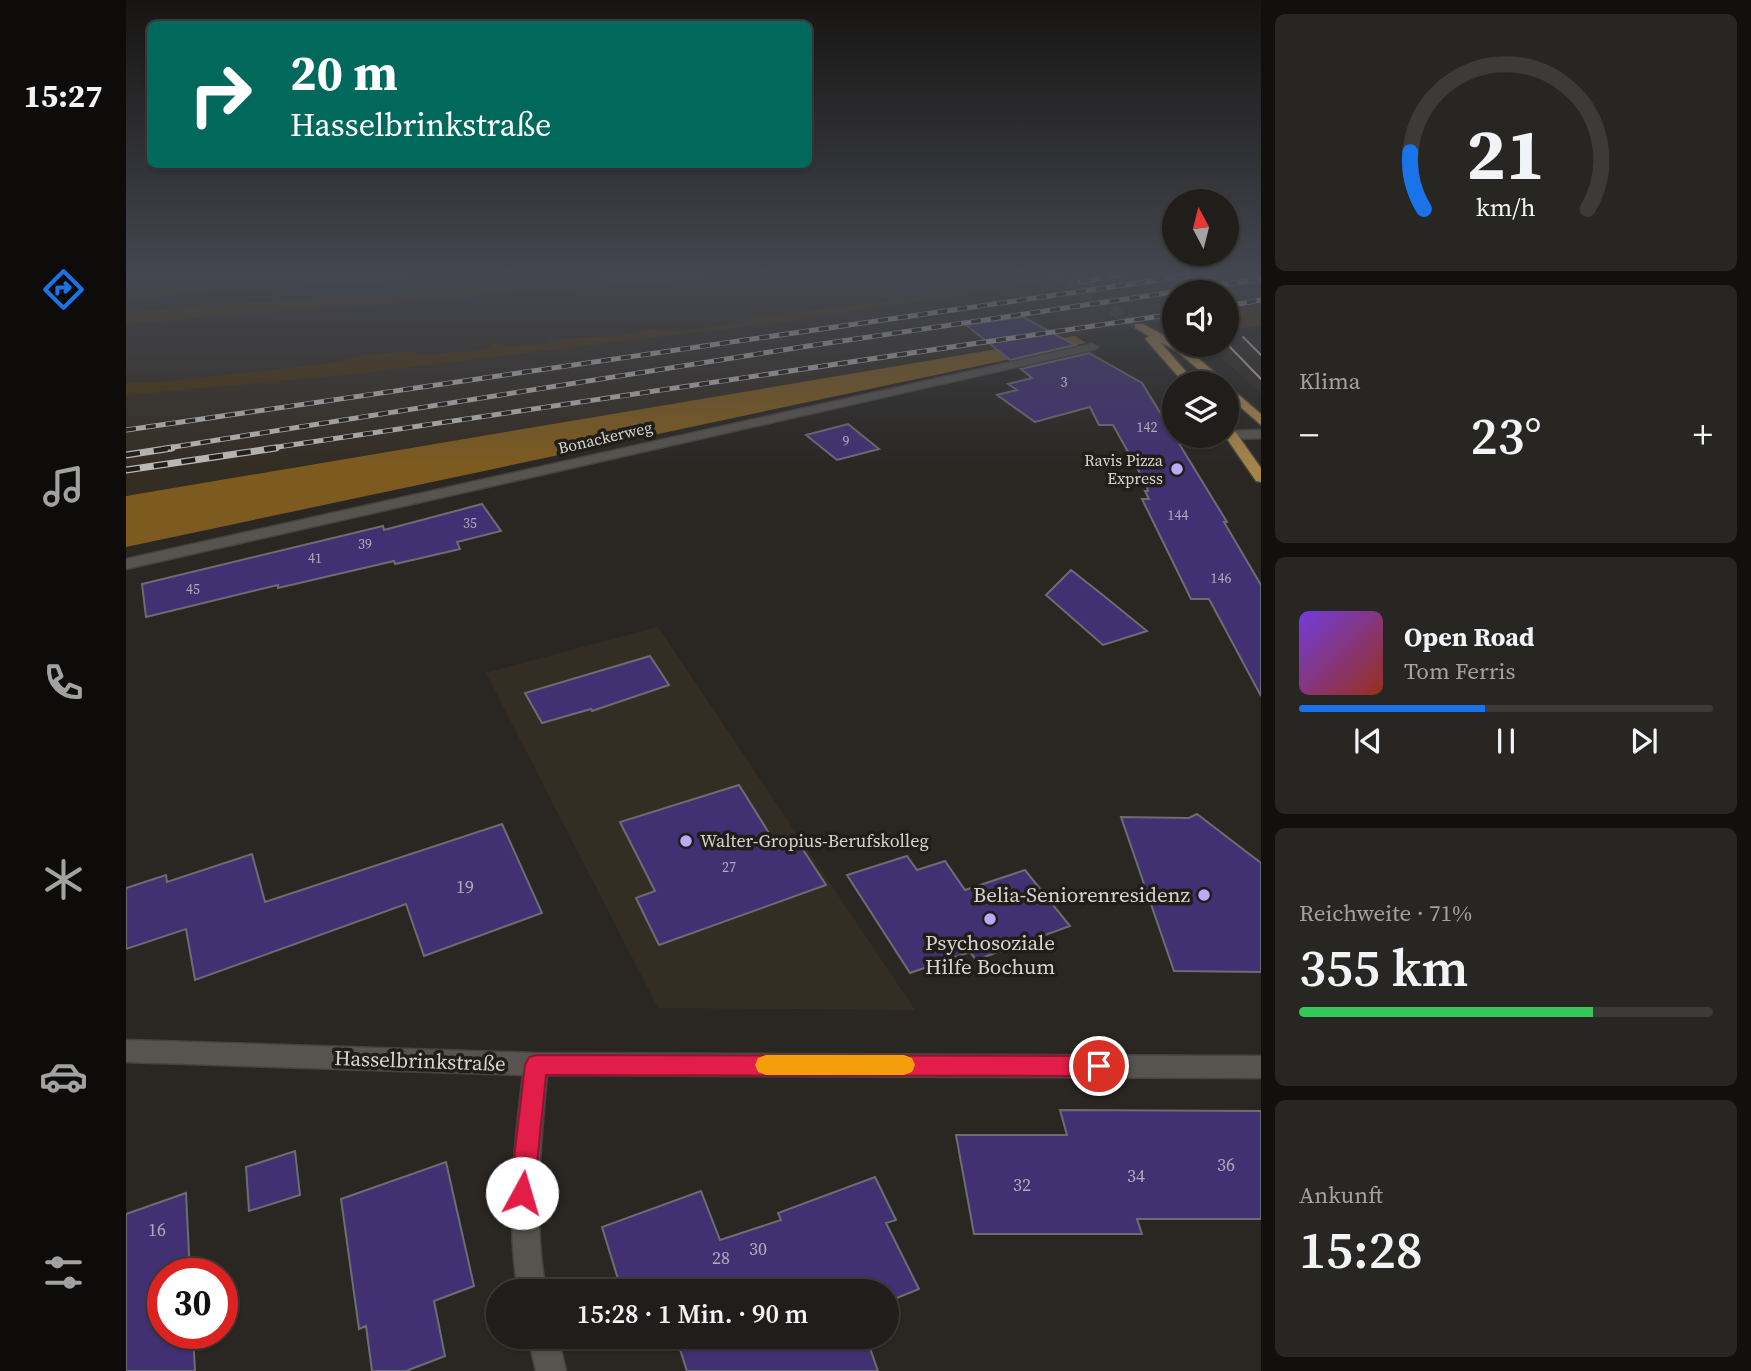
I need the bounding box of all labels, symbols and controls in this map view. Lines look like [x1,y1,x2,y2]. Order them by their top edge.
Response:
text: 20 m [290,39,398,106]
icon: right [175,49,266,140]
text: 15:27 [24,74,102,118]
text: Hasselbrinkstraße [290,103,551,147]
text: 21 [1467,104,1545,203]
north arrow [1162,189,1239,266]
map controls [1162,189,1239,448]
text: km/h [1476,190,1536,224]
icon: directions [39,265,88,314]
button: sound [1162,280,1239,357]
text: Klima [1299,365,1360,397]
button: layers [1162,371,1239,448]
house number: 3 [1061,372,1068,392]
text: 23° [1470,400,1542,471]
text: − [1299,409,1319,461]
text: + [1693,409,1713,461]
street label: Bonackerweg [556,415,654,459]
house number: 142 [1137,417,1158,437]
house number: 9 [843,431,850,451]
place label: Ravis Pizza Express [1084,449,1164,489]
marker: Ravis Pizza Express [1169,461,1185,477]
icon: music [39,462,88,511]
house number: 144 [1168,505,1189,525]
house number: 35 [463,513,477,533]
house number: 39 [358,534,372,554]
house number: 41 [308,548,322,568]
house number: 146 [1211,568,1232,588]
house number: 45 [186,579,200,599]
text: Open Road [1404,619,1535,655]
text: Tom Ferris [1404,655,1515,687]
icon: phone [39,658,88,707]
icon: previous [1349,722,1387,760]
icon: pause [1487,722,1525,760]
icon: next [1625,722,1663,760]
place label: Walter-Gropius-Berufskolleg [700,828,929,853]
marker: Walter-Gropius-Berufskolleg [678,833,694,849]
icon: climate [39,855,88,904]
house number: 27 [722,857,736,877]
house number: 19 [456,874,474,899]
place label: Belia-Seniorenresidenz [973,880,1190,909]
marker: Belia-Seniorenresidenz [1196,887,1212,903]
text: Reichweite · 71% [1299,897,1472,929]
marker: Psychosoziale Hilfe Bochum [982,911,998,927]
place label: Psychosoziale Hilfe Bochum [925,928,1055,981]
text: 355 km [1299,932,1468,1003]
pin [1069,1036,1129,1096]
street label: Hasselbrinkstraße [334,1043,506,1078]
icon: arrive [1080,1047,1118,1085]
icon: car [39,1052,88,1101]
house number: 36 [1217,1152,1235,1177]
position arrow [485,1156,559,1230]
house number: 34 [1127,1163,1145,1188]
house number: 32 [1013,1172,1031,1197]
text: Ankunft [1299,1179,1383,1211]
text: 15:28 [1299,1214,1423,1285]
house number: 16 [148,1217,166,1242]
house number: 30 [749,1236,767,1261]
house number: 28 [712,1245,730,1270]
icon: filters [39,1248,88,1297]
speed limit sign: 30 [147,1258,238,1349]
text: 15:28 · 1 Min. · 90 m [577,1296,808,1332]

